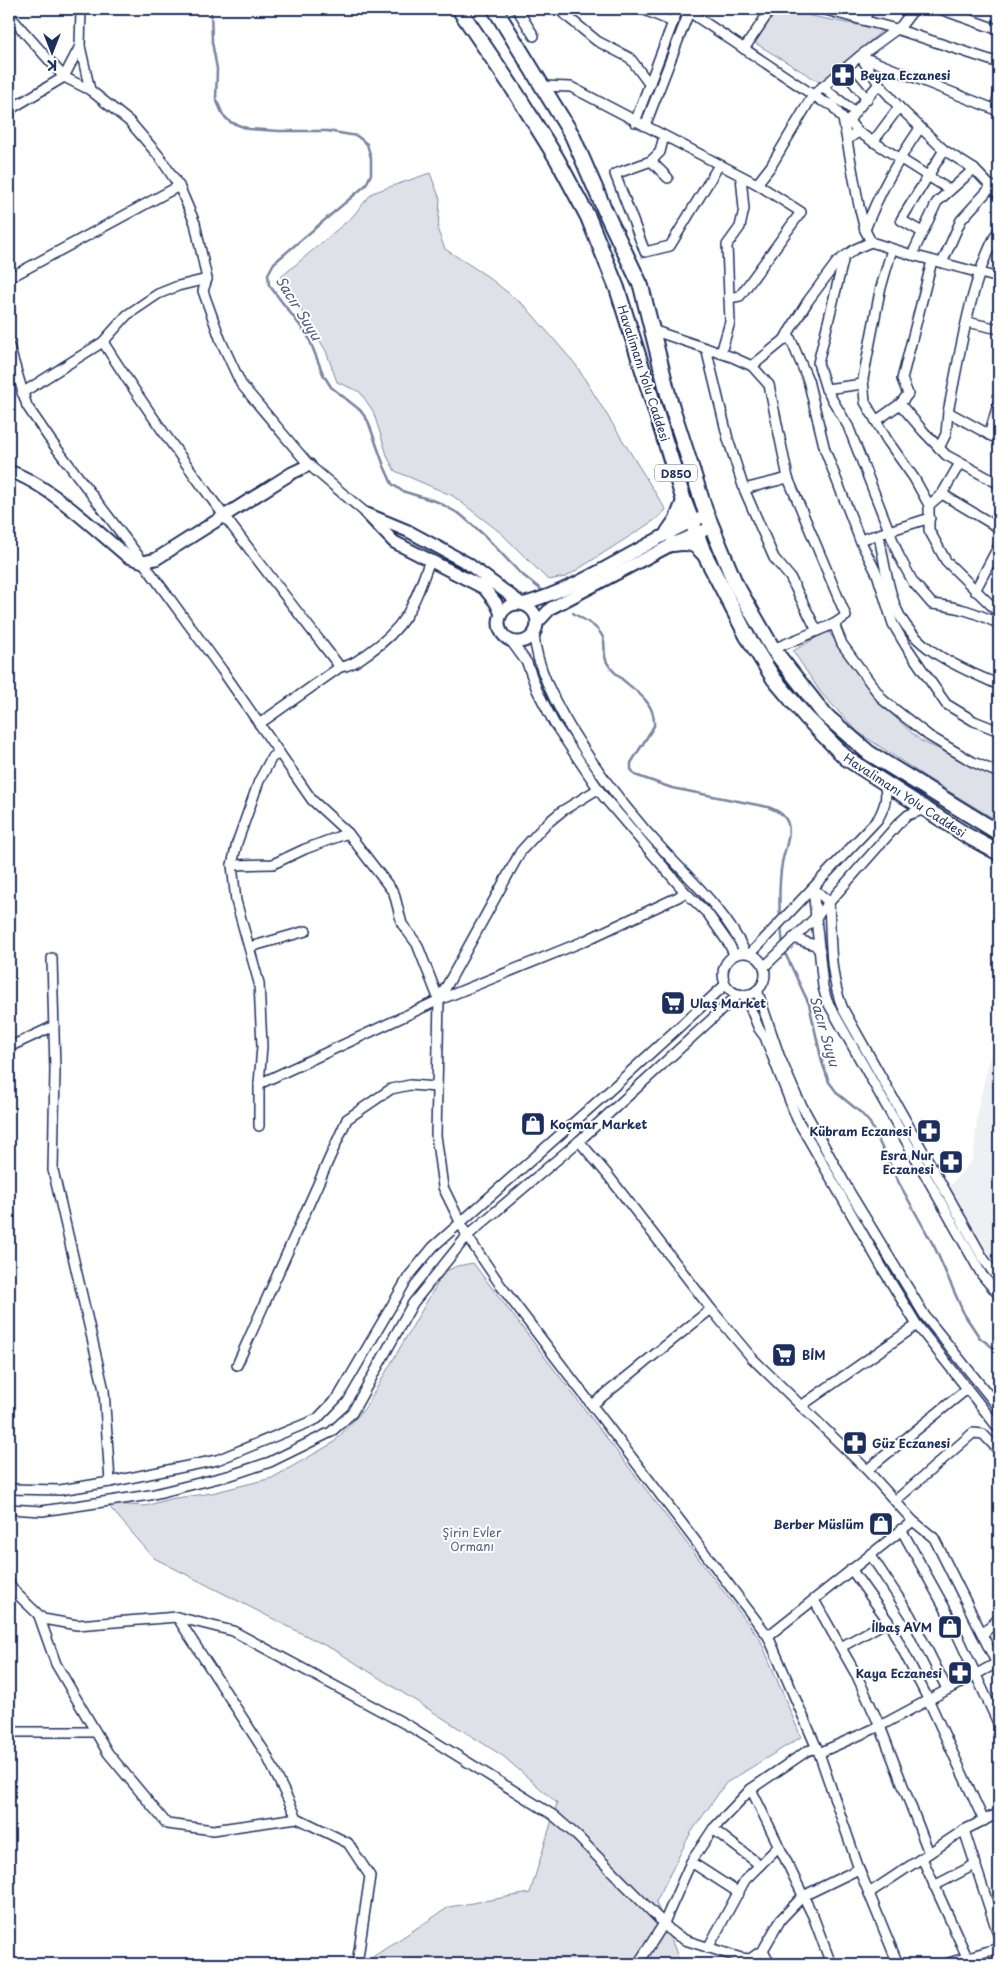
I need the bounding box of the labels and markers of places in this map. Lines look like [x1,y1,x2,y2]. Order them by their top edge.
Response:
pharmacy icon: Beyza Eczanesi [830,62,856,88]
place label: Beyza Eczanesi [860,66,951,84]
supermarket icon: Ulaş Market [660,990,686,1016]
place label: Ulaş Market [690,994,766,1012]
shop icon: Koçmar Market [520,1111,546,1137]
place label: Koçmar Market [550,1115,647,1133]
pharmacy icon: Kübram Eczanesi [916,1118,942,1144]
place label: Kübram Eczanesi [809,1122,912,1140]
place label: Esra Nur Eczanesi [880,1146,935,1178]
pharmacy icon: Esra Nur Eczanesi [938,1149,964,1175]
supermarket icon: BİM [771,1342,797,1368]
place label: BİM [802,1346,825,1364]
pharmacy icon: Güz Eczanesi [842,1430,868,1456]
place label: Güz Eczanesi [872,1434,950,1452]
shop icon: Berber Müslüm [868,1511,894,1537]
place label: Berber Müslüm [774,1515,864,1533]
shop icon: İlbaş AVM [937,1614,963,1640]
place label: İlbaş AVM [872,1618,932,1636]
pharmacy icon: Kaya Eczanesi [947,1660,973,1686]
place label: Kaya Eczanesi [856,1664,942,1682]

